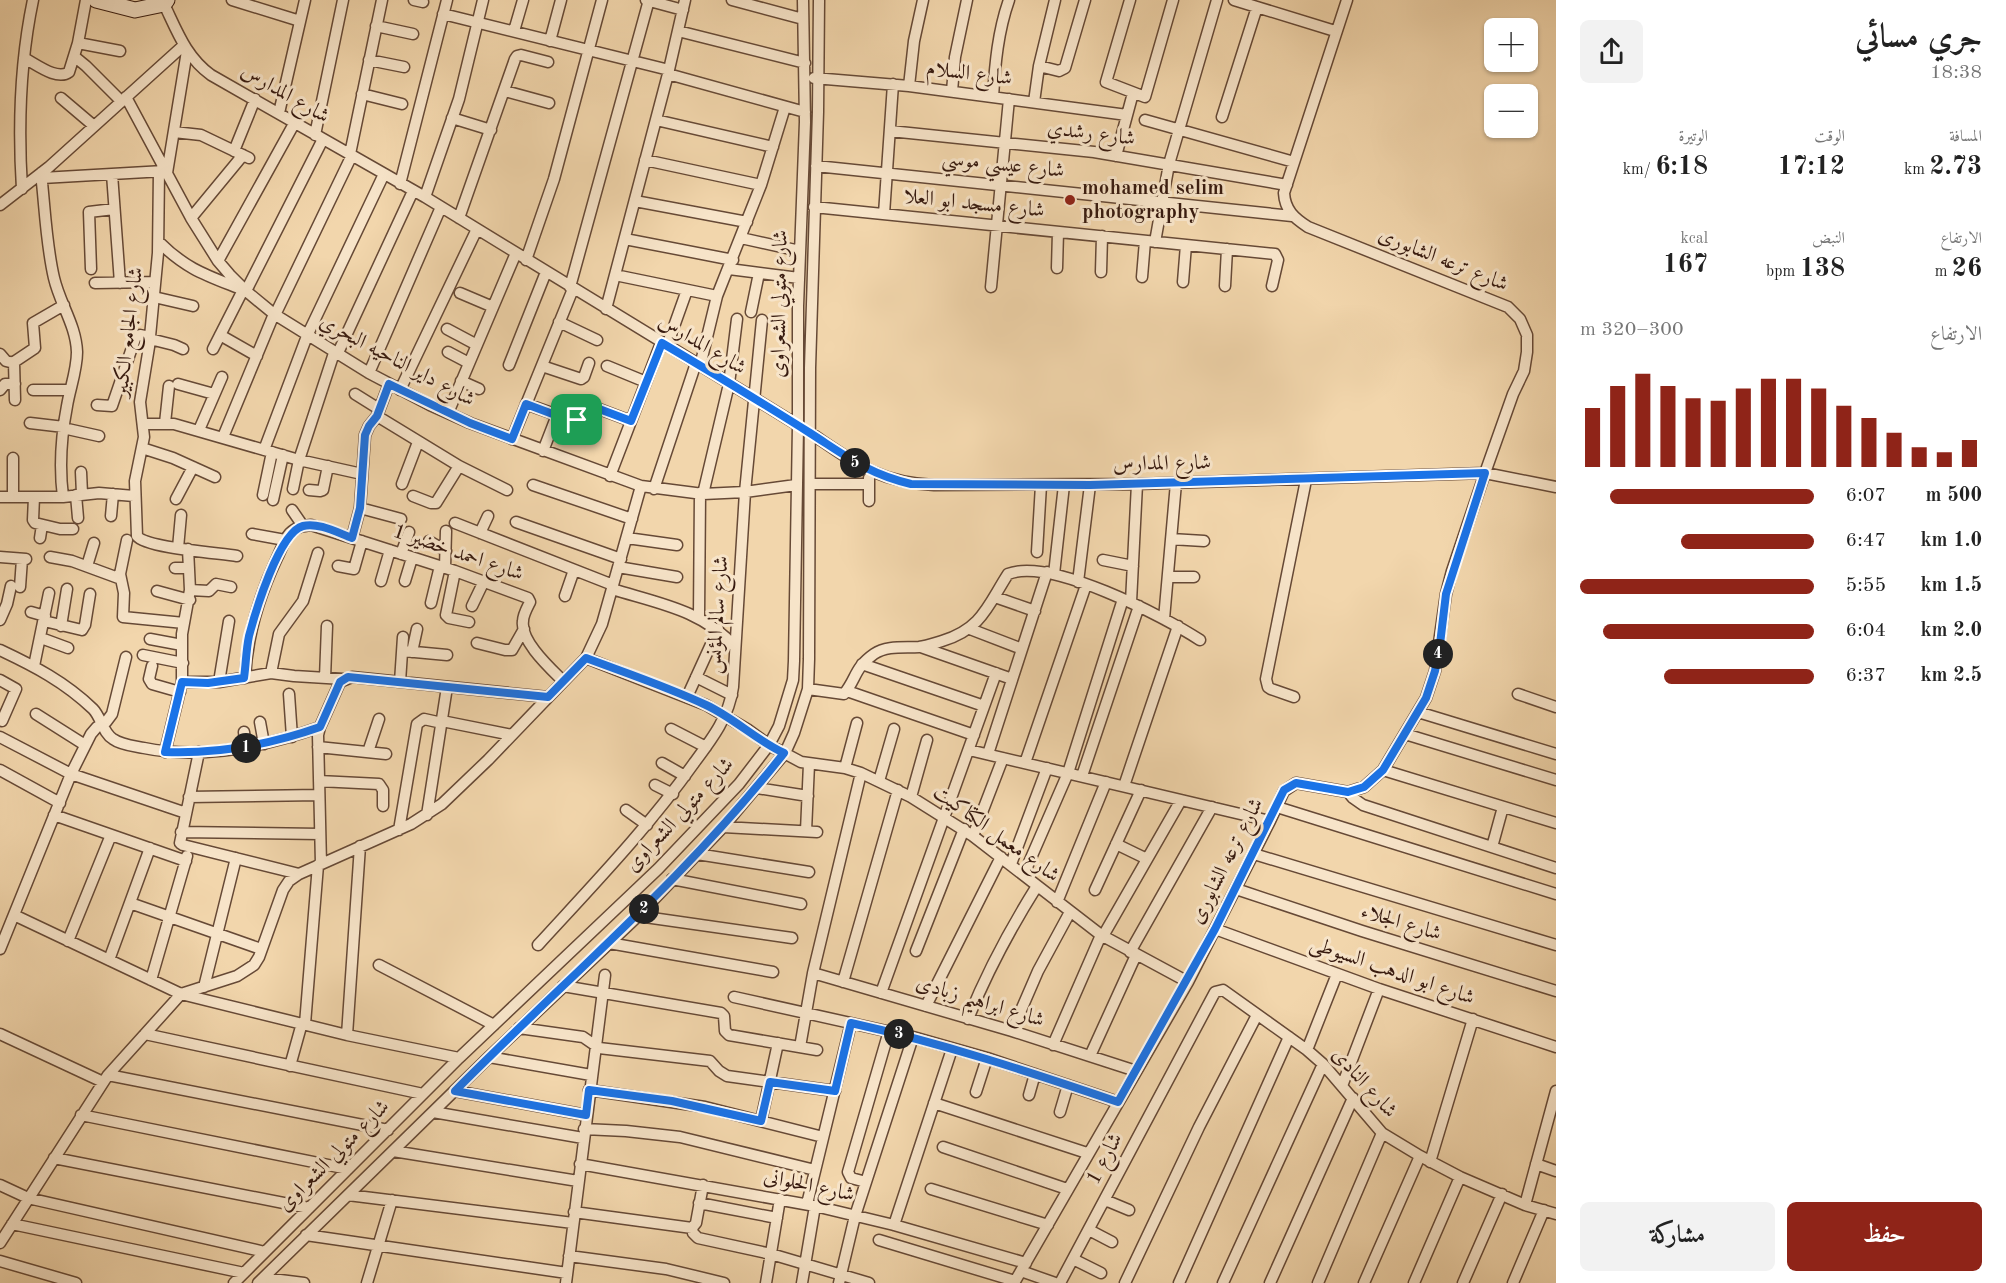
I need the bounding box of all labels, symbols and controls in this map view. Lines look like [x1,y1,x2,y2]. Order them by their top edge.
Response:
map controls [1484,18,1538,138]
button: + [1484,18,1538,72]
button: share [1580,20,1643,83]
text: جري مسائي [1855,22,1982,55]
street label: شارع السلام [924,58,1013,96]
street label: شارع المدارس [234,60,333,133]
text: 18:38 [1930,63,1982,83]
button: − [1484,84,1538,138]
street label: شارع رشدي [1045,118,1136,156]
text: الوتيرة [1678,129,1708,145]
text: الوقت [1814,129,1845,145]
text: المسافة [1949,129,1982,145]
street label: شارع عيسي موسي [940,148,1065,190]
text: 6:18 [1655,154,1708,180]
text: 17:12 [1777,154,1845,180]
text: 2.73 [1929,154,1982,180]
text: /km [1623,162,1655,178]
text: km [1904,162,1929,178]
place label: mohamed selim photography [1082,178,1224,223]
street label: شارع مسجد ابو العلا [902,186,1045,228]
marker: mohamed selim photography [1063,193,1077,207]
street label: شارع ترعه الشابورى [1373,224,1511,301]
street label: شارع متولي الشعراوى [768,230,798,378]
text: kcal [1680,231,1708,247]
text: النبض [1812,231,1845,247]
text: الارتفاع [1940,231,1982,247]
text: 167 [1663,252,1708,278]
text: 138 [1800,256,1845,282]
text: 26 [1952,256,1982,282]
text: bpm [1766,264,1800,280]
text: m [1935,264,1952,280]
street label: شارع الجامع الكبير [108,266,154,401]
street label: شارع داير الناحيه البحري [313,311,478,416]
street label: شارع المدارس [651,311,749,384]
text: 300–320 m [1580,320,1684,340]
text: الارتفاع [1930,325,1982,345]
pin [551,394,602,445]
icon: arrive [560,403,593,436]
pin: 5 [840,448,870,478]
street label: شارع المدارس [1113,453,1211,481]
text: 5 [850,455,860,471]
text: 6:07 [1846,486,1886,506]
text: 500 m [1926,486,1982,506]
street label: شارع احمد خضير 1 [388,521,526,591]
text: 6:47 [1846,531,1886,551]
text: 1.0 km [1920,531,1982,551]
street label: شارع سالم المؤنس [702,555,739,675]
text: 5:55 [1846,576,1886,596]
text: 1.5 km [1920,576,1982,596]
text: 6:04 [1846,621,1886,641]
text: 2.0 km [1920,621,1982,641]
pin: 4 [1423,639,1453,669]
text: 4 [1433,646,1443,662]
text: 6:37 [1846,666,1886,686]
text: 2.5 km [1920,666,1982,686]
pin: 1 [231,733,261,763]
text: 1 [241,740,251,756]
street label: شارع متولي الشعراوى [622,754,742,880]
street label: شارع معمل الكتاكيت [926,781,1063,892]
street label: شارع ترعه الشابورى [1186,795,1273,930]
pin: 2 [629,894,659,924]
text: 2 [639,901,649,917]
street label: شارع الجلاء [1357,901,1444,951]
street label: شارع ابو الدهب السيوطى [1305,933,1477,1015]
street label: شارع ابراهيم زبادى [911,973,1047,1040]
pin: 3 [884,1019,914,1049]
text: 3 [894,1026,904,1042]
street label: شارع النادى [1323,1044,1401,1126]
street label: شارع متولي الشعراوى [274,1096,398,1220]
street label: شارع 1 [1083,1130,1132,1191]
street label: شارع الحلوانى [760,1166,856,1212]
button: مشاركة [1580,1202,1775,1271]
button: حفظ [1787,1202,1982,1271]

